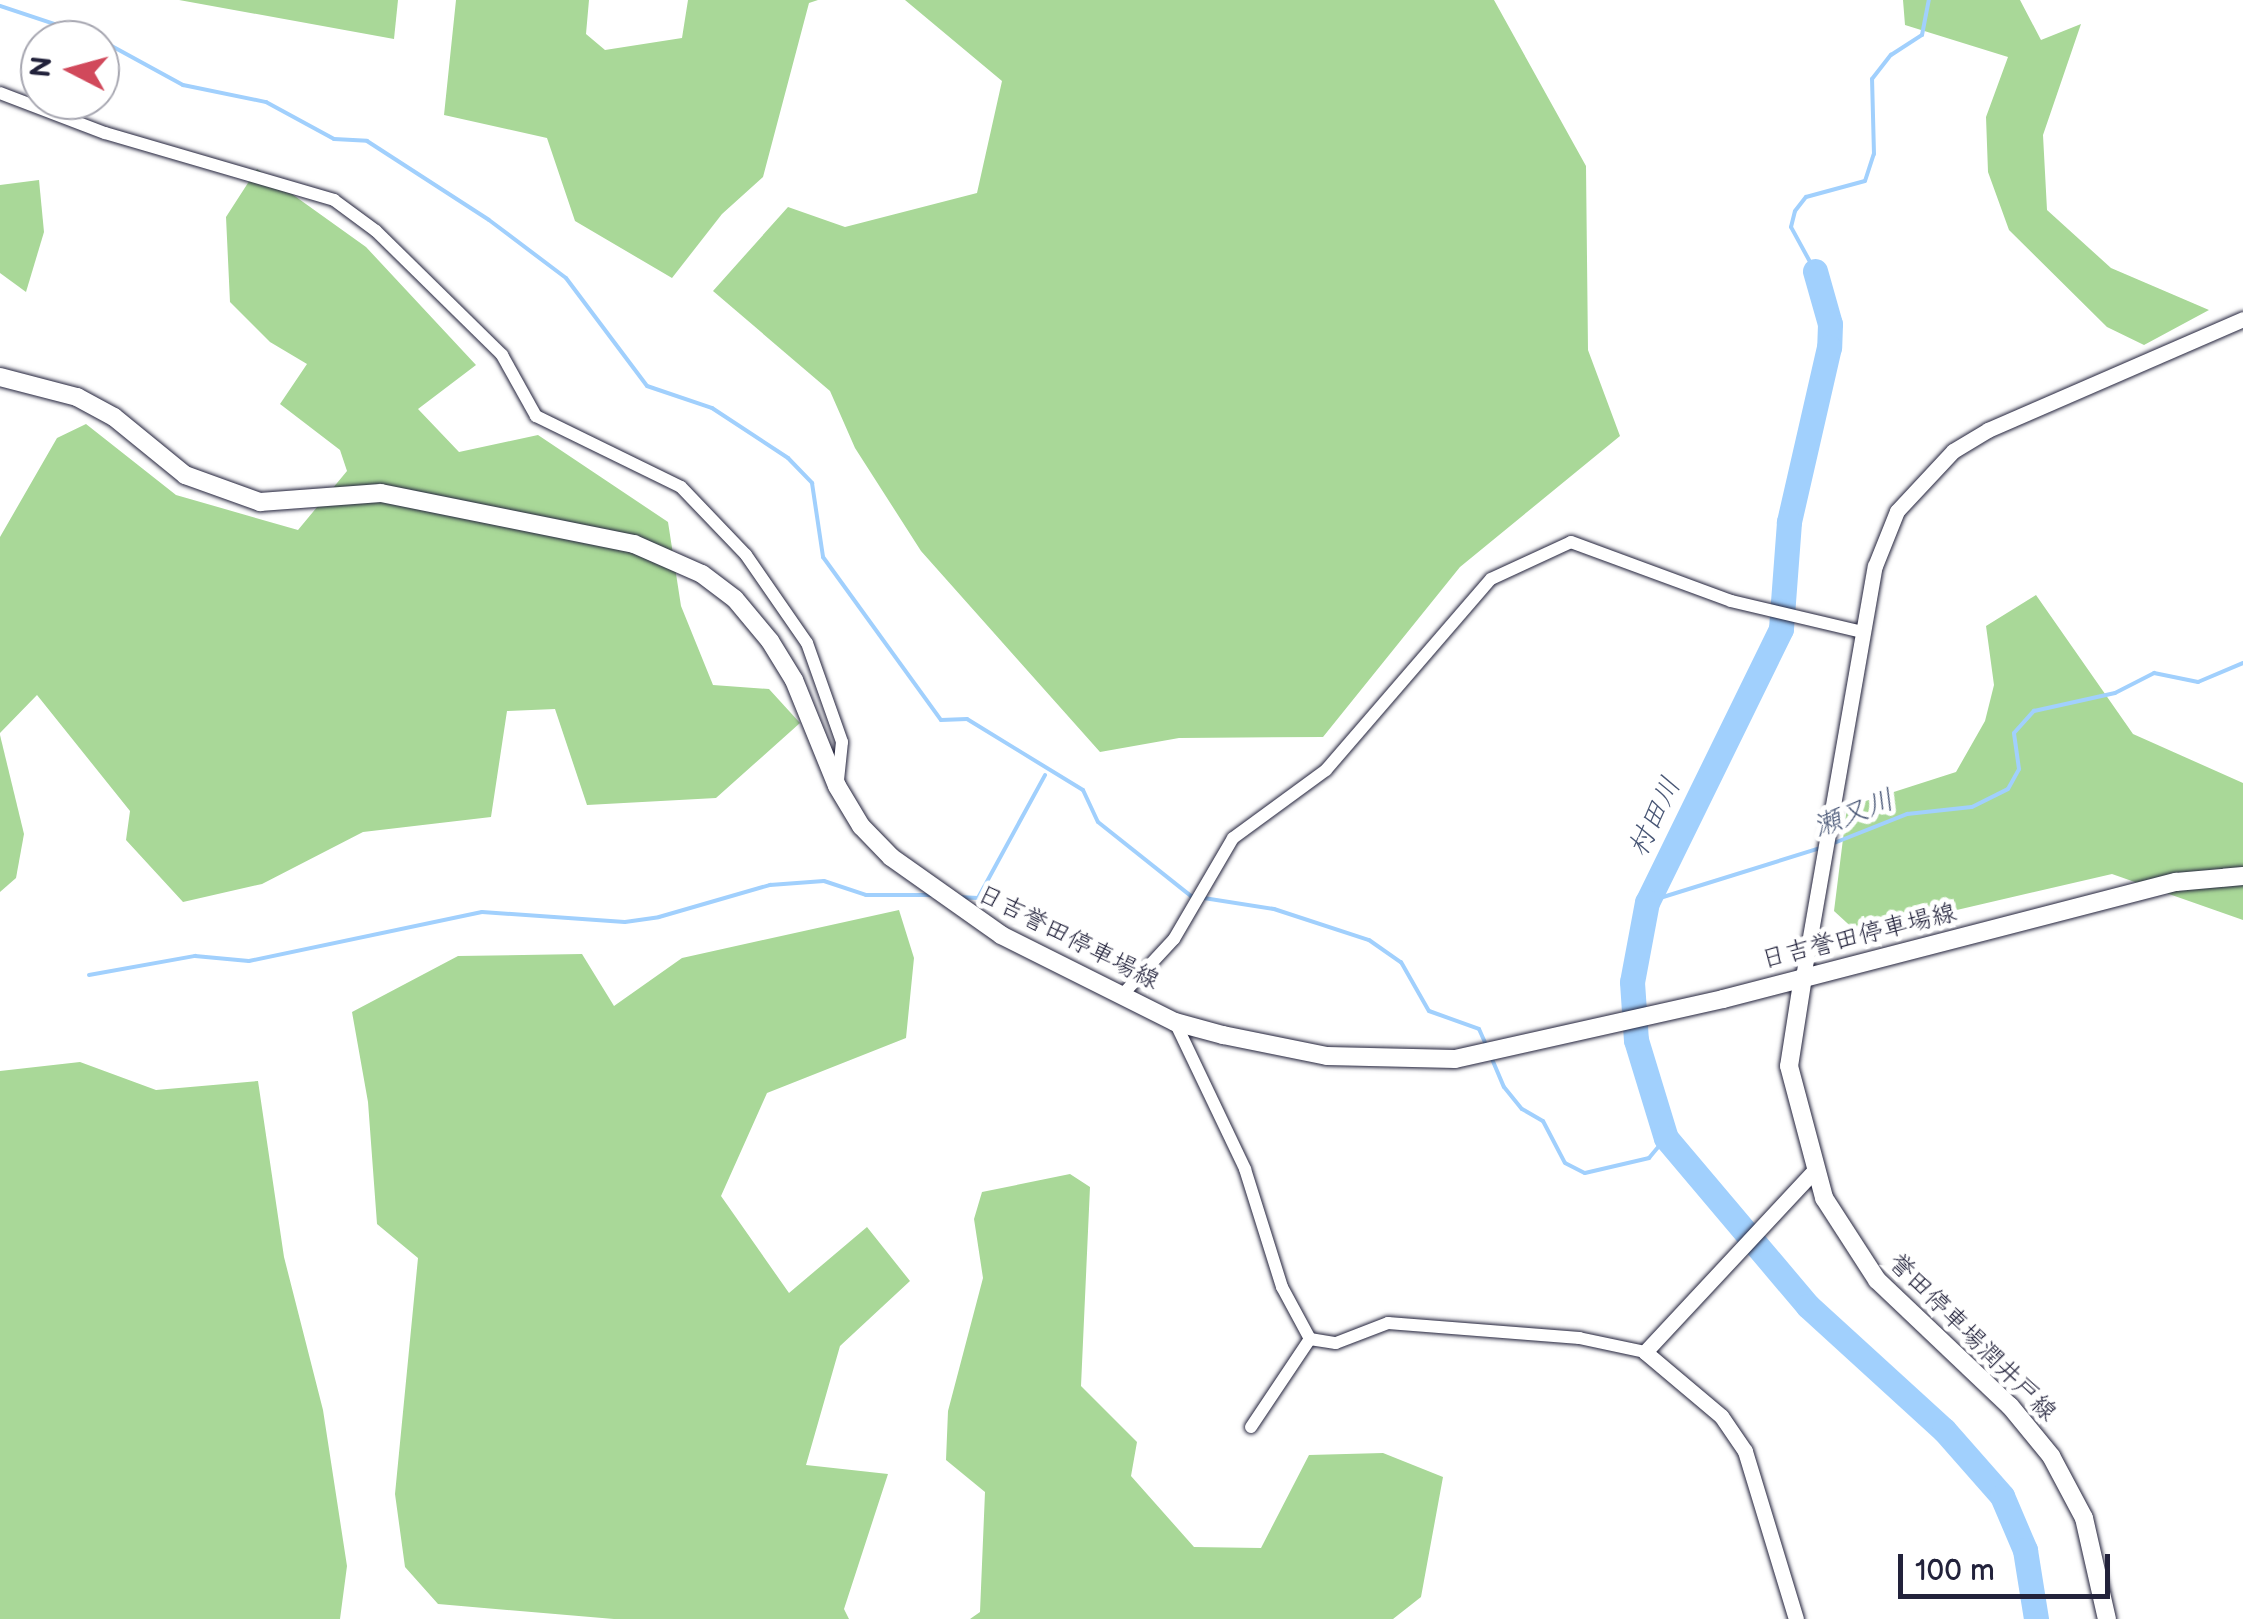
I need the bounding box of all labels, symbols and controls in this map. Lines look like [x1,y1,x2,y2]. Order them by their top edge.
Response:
north arrow [20,20,120,120]
text: N [24,55,59,79]
water label: 村田川 [1621,772,1689,862]
water label: 瀬又川 [1809,783,1899,845]
street label: 日吉誉田停車場線 [972,879,1164,997]
street label: 日吉誉田停車場線 [1758,898,1960,976]
street label: 誉田停車場潤井戸線 [1882,1248,2062,1428]
scale bar [1903,1534,2116,1596]
text: 100 m [1915,1553,1995,1589]

